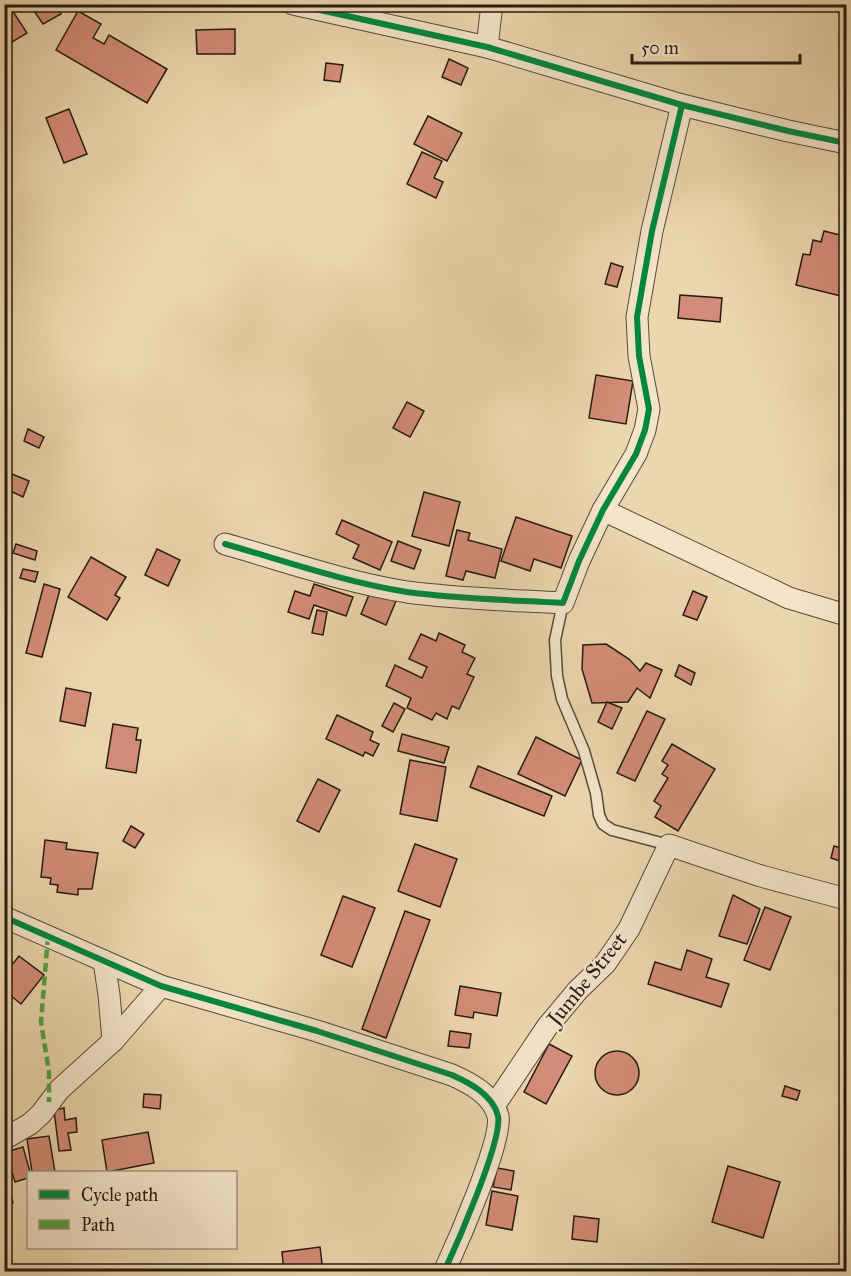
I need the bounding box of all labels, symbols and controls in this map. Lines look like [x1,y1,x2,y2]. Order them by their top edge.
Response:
scale bar [632,27,800,65]
text: 50 m [641,37,679,59]
street label: Jumbe Street [540,927,633,1032]
legend [27,1171,237,1249]
text: Cycle path [81,1184,158,1206]
text: Path [81,1214,115,1236]

